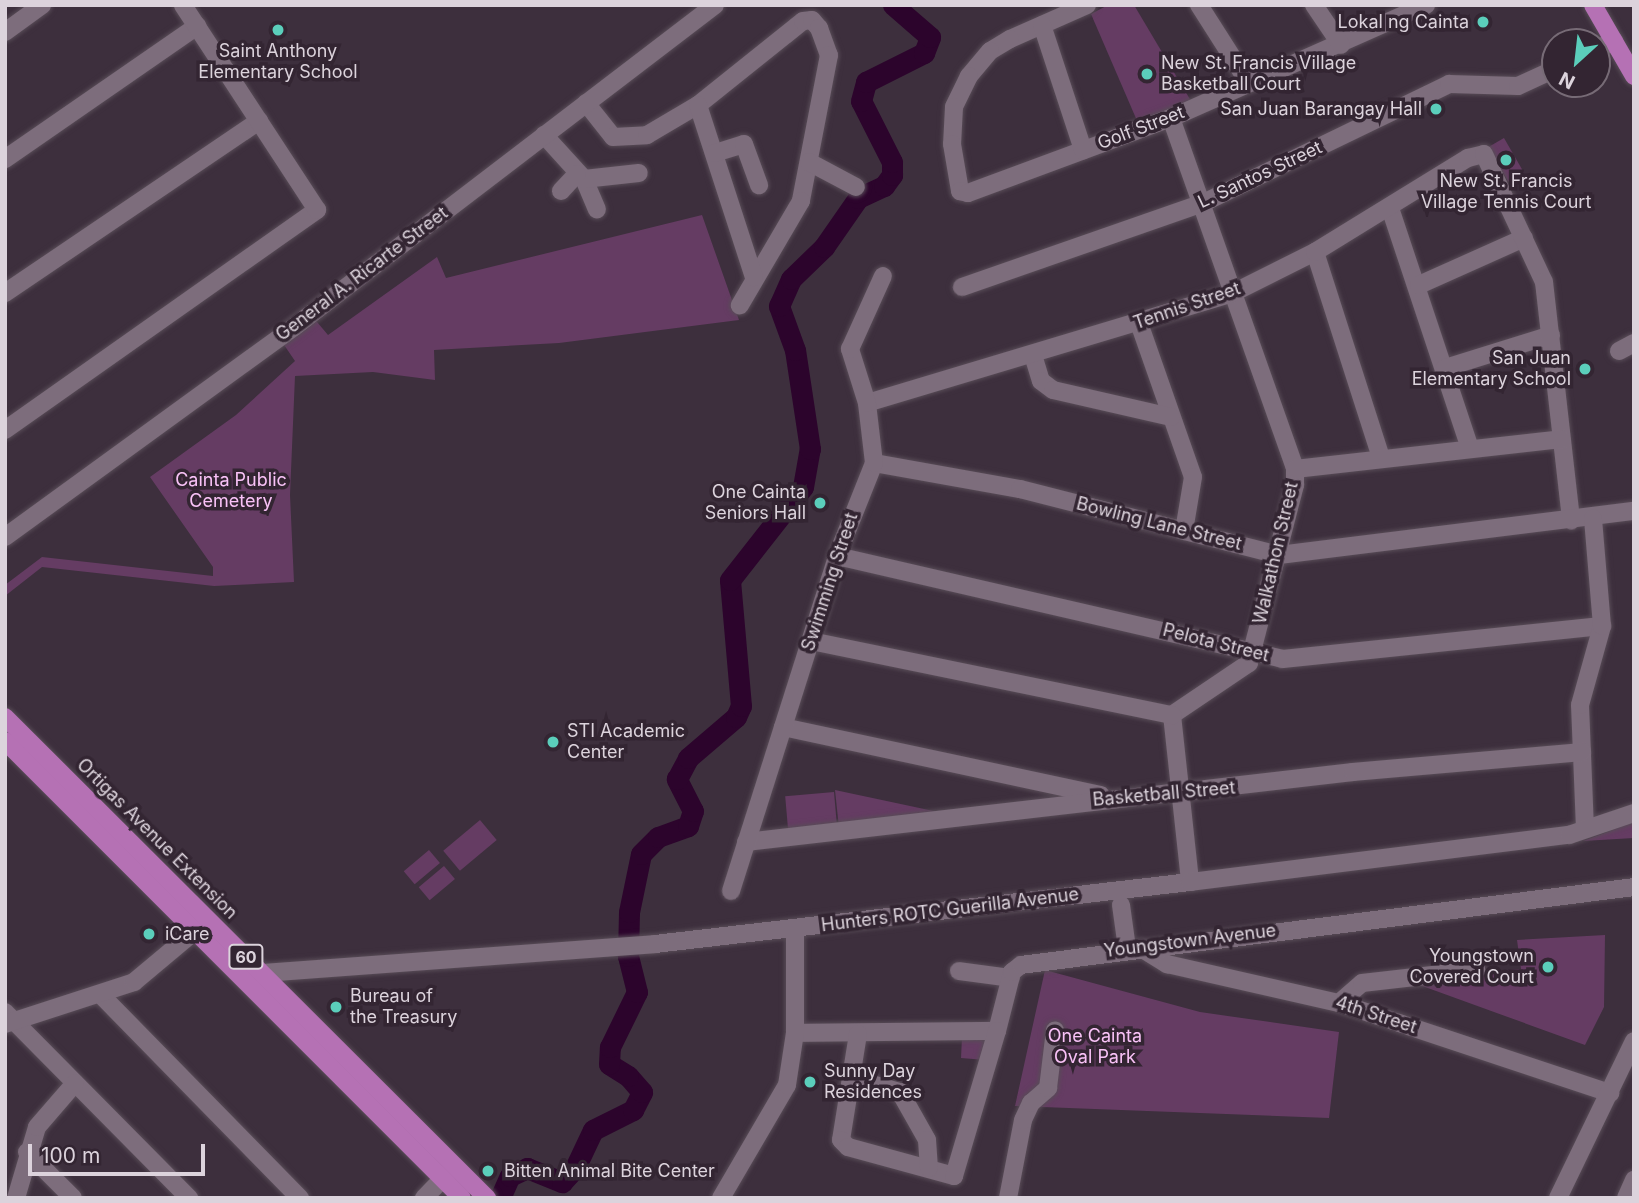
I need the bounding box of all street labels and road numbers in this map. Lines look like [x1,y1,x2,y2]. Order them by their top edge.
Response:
street label: Golf Street [1095,102,1187,154]
street label: L. Santos Street [1194,137,1326,213]
street label: General A. Ricarte Street [272,202,452,346]
street label: Tennis Street [1131,278,1243,334]
street label: Walkathon Street [1249,480,1303,626]
street label: Bowling Lane Street [1074,493,1244,555]
street label: Swimming Street [797,510,863,654]
street label: Pelota Street [1161,619,1271,667]
street label: Ortigas Avenue Extension [72,754,242,924]
street label: Basketball Street [1092,777,1236,811]
street label: Hunters ROTC Guerilla Avenue [820,883,1080,937]
street label: Youngstown Avenue [1103,920,1277,962]
road number: 60 [227,945,265,970]
street label: 4th Street [1333,992,1419,1038]

